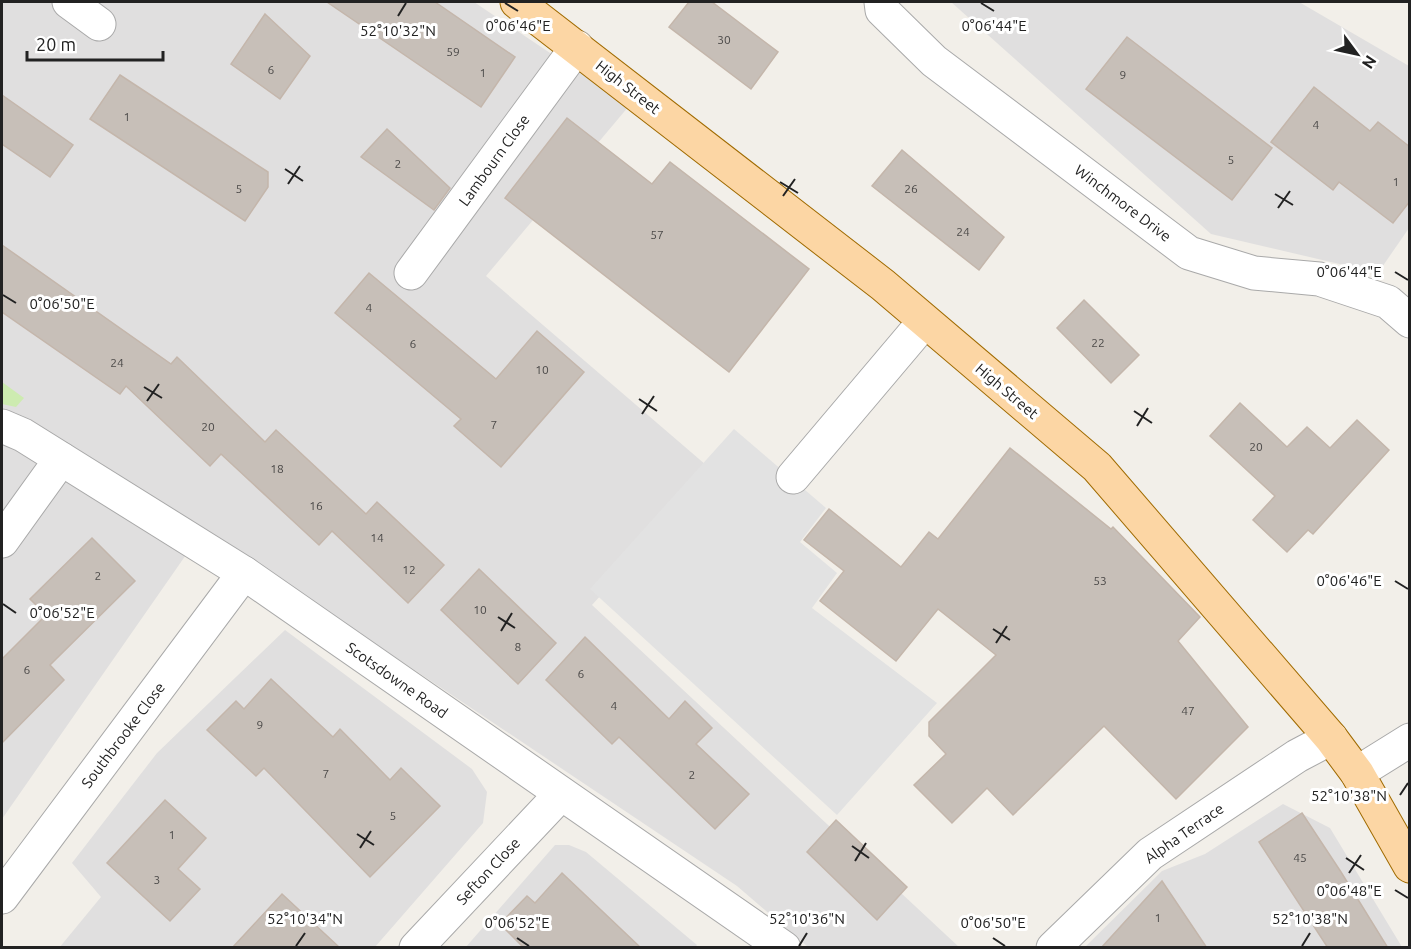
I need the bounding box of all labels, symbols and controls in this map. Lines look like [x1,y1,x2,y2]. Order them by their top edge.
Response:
text: 0°06'46"E [485,17,551,34]
text: 0°06'44"E [961,17,1027,34]
text: 52°10'32"N [360,22,436,39]
scale bar [27,24,164,62]
north arrow [1327,24,1387,84]
house number: 30 [717,33,731,46]
text: 20 m [36,34,76,54]
house number: 59 [446,45,460,58]
text: N [1359,52,1380,72]
street label: High Street [593,57,663,117]
house number: 6 [268,63,275,76]
house number: 1 [480,66,486,79]
house number: 9 [1120,68,1126,81]
house number: 1 [124,110,130,123]
street label: Lambourn Close [455,111,533,209]
house number: 4 [1313,118,1320,131]
house number: 5 [1228,153,1234,166]
house number: 2 [395,157,401,170]
street label: Winchmore Drive [1071,161,1175,245]
house number: 1 [1393,175,1399,188]
house number: 5 [236,182,242,195]
house number: 26 [904,182,918,195]
house number: 24 [956,225,970,238]
house number: 57 [650,228,664,241]
text: 0°06'44"E [1316,263,1382,280]
text: 0°06'50"E [29,295,95,312]
house number: 4 [366,301,373,314]
house number: 22 [1091,336,1105,349]
house number: 6 [410,337,417,350]
house number: 24 [110,356,124,369]
street label: High Street [972,360,1042,422]
house number: 10 [535,363,549,376]
house number: 7 [491,418,497,431]
house number: 20 [201,420,215,433]
house number: 20 [1249,440,1263,453]
house number: 18 [270,462,284,475]
house number: 16 [309,499,323,512]
house number: 14 [370,531,384,544]
house number: 12 [402,563,416,576]
house number: 2 [95,569,101,582]
text: 0°06'46"E [1316,572,1382,589]
house number: 53 [1093,574,1107,587]
house number: 10 [473,603,487,616]
text: 0°06'52"E [29,604,95,621]
street label: Scotsdowne Road [343,639,451,721]
house number: 8 [515,640,522,653]
house number: 6 [24,663,31,676]
house number: 6 [578,667,585,680]
street label: Southbrooke Close [78,679,168,791]
house number: 4 [611,699,618,712]
house number: 47 [1181,704,1195,717]
house number: 9 [257,718,263,731]
house number: 7 [323,767,329,780]
house number: 2 [689,768,695,781]
text: 52°10'38"N [1311,787,1387,804]
street label: Alpha Terrace [1141,800,1227,866]
house number: 5 [390,809,396,822]
house number: 1 [169,828,175,841]
street label: Sefton Close [453,834,523,908]
house number: 45 [1293,851,1307,864]
house number: 3 [154,873,160,886]
text: 0°06'48"E [1316,882,1382,899]
text: 52°10'34"N [267,910,343,927]
text: 52°10'36"N [769,910,845,927]
text: 52°10'38"N [1272,910,1348,927]
house number: 1 [1155,911,1161,924]
text: 0°06'52"E [484,914,550,931]
text: 0°06'50"E [960,914,1026,931]

